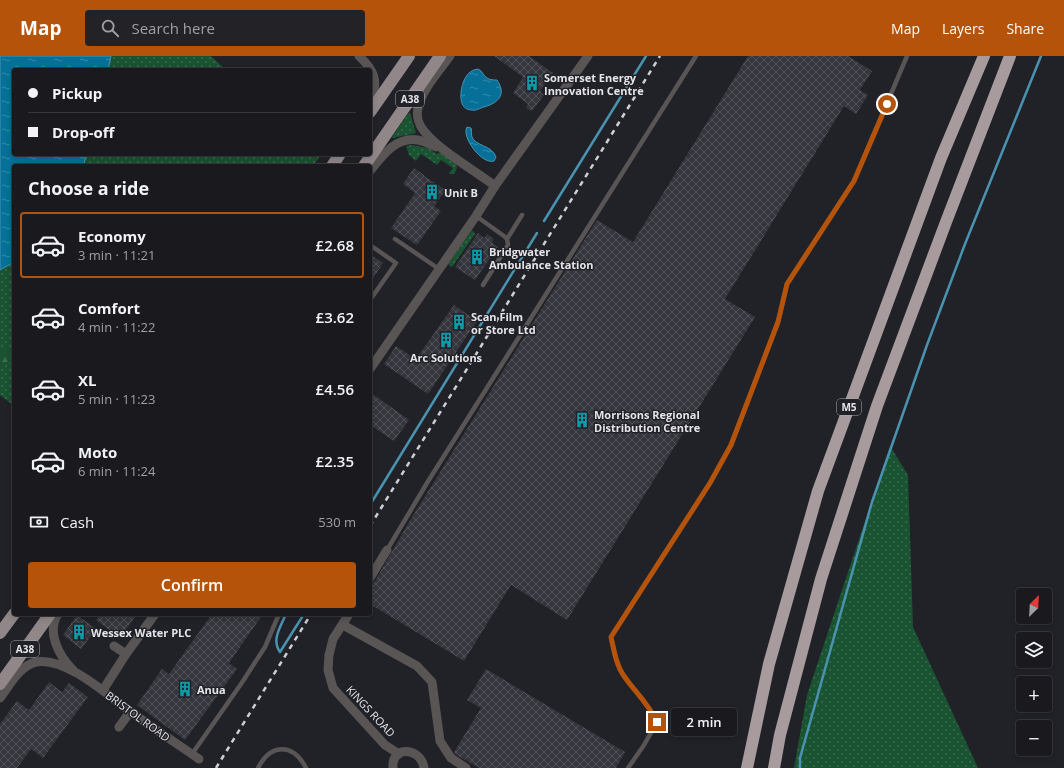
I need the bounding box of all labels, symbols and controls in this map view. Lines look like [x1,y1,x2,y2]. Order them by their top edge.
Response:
search box [85,10,365,46]
text: Map [20,15,61,41]
icon: search [99,17,121,39]
text: Search here [131,18,215,38]
text: Map [891,19,920,38]
text: Layers [942,19,984,38]
text: Share [1006,19,1044,38]
place label: Somerset Energy Innovation Centre [544,70,644,98]
building icon: Somerset Energy Innovation Centre [523,74,541,92]
text: Pickup [52,83,102,103]
road number: A38 [396,91,424,107]
route start [878,95,896,113]
text: Drop-off [52,122,114,142]
text: Choose a ride [28,176,149,200]
building icon: Unit B [423,183,441,201]
place label: Unit B [444,185,478,200]
text: Economy [78,226,146,246]
icon: car [30,227,66,263]
text: £2.68 [316,235,354,255]
place label: Bridgwater Ambulance Station [489,244,593,272]
text: 3 min · 11:21 [78,246,155,264]
building icon: Bridgwater Ambulance Station [468,248,486,266]
text: Comfort [78,298,140,318]
icon: car [30,299,66,335]
text: £3.62 [316,307,354,327]
place label: Scan Film or Store Ltd [471,309,536,337]
building icon: Scan Film or Store Ltd [450,313,468,331]
text: 4 min · 11:22 [78,318,155,336]
building icon: Arc Solutions [437,331,455,349]
place label: Arc Solutions [410,350,483,365]
text: XL [78,370,96,390]
icon: car [30,371,66,407]
text: £4.56 [316,379,354,399]
text: 5 min · 11:23 [78,390,155,408]
road number: M5 [837,399,861,415]
place label: Morrisons Regional Distribution Centre [594,407,701,435]
building icon: Morrisons Regional Distribution Centre [573,411,591,429]
text: Moto [78,442,117,462]
icon: car [30,443,66,479]
text: £2.35 [316,451,354,471]
text: 6 min · 11:24 [78,462,155,480]
icon: cash [28,511,50,533]
text: Cash [60,512,94,532]
text: 530 m [318,513,356,531]
button: Confirm [28,562,356,608]
north arrow [1016,588,1052,624]
map controls [1016,588,1052,756]
building icon: Wessex Water PLC [70,623,88,641]
place label: Wessex Water PLC [91,625,191,640]
button: layers [1016,632,1052,668]
road number: A38 [11,641,39,657]
button: + [1016,676,1052,712]
building icon: Anua [176,680,194,698]
place label: Anua [197,682,226,697]
street label: KINGS ROAD [343,682,399,740]
street label: BRISTOL ROAD [103,687,173,745]
callout: 2 min [671,708,737,736]
route end [648,713,666,731]
text: 2 min [686,713,722,731]
button: − [1016,720,1052,756]

